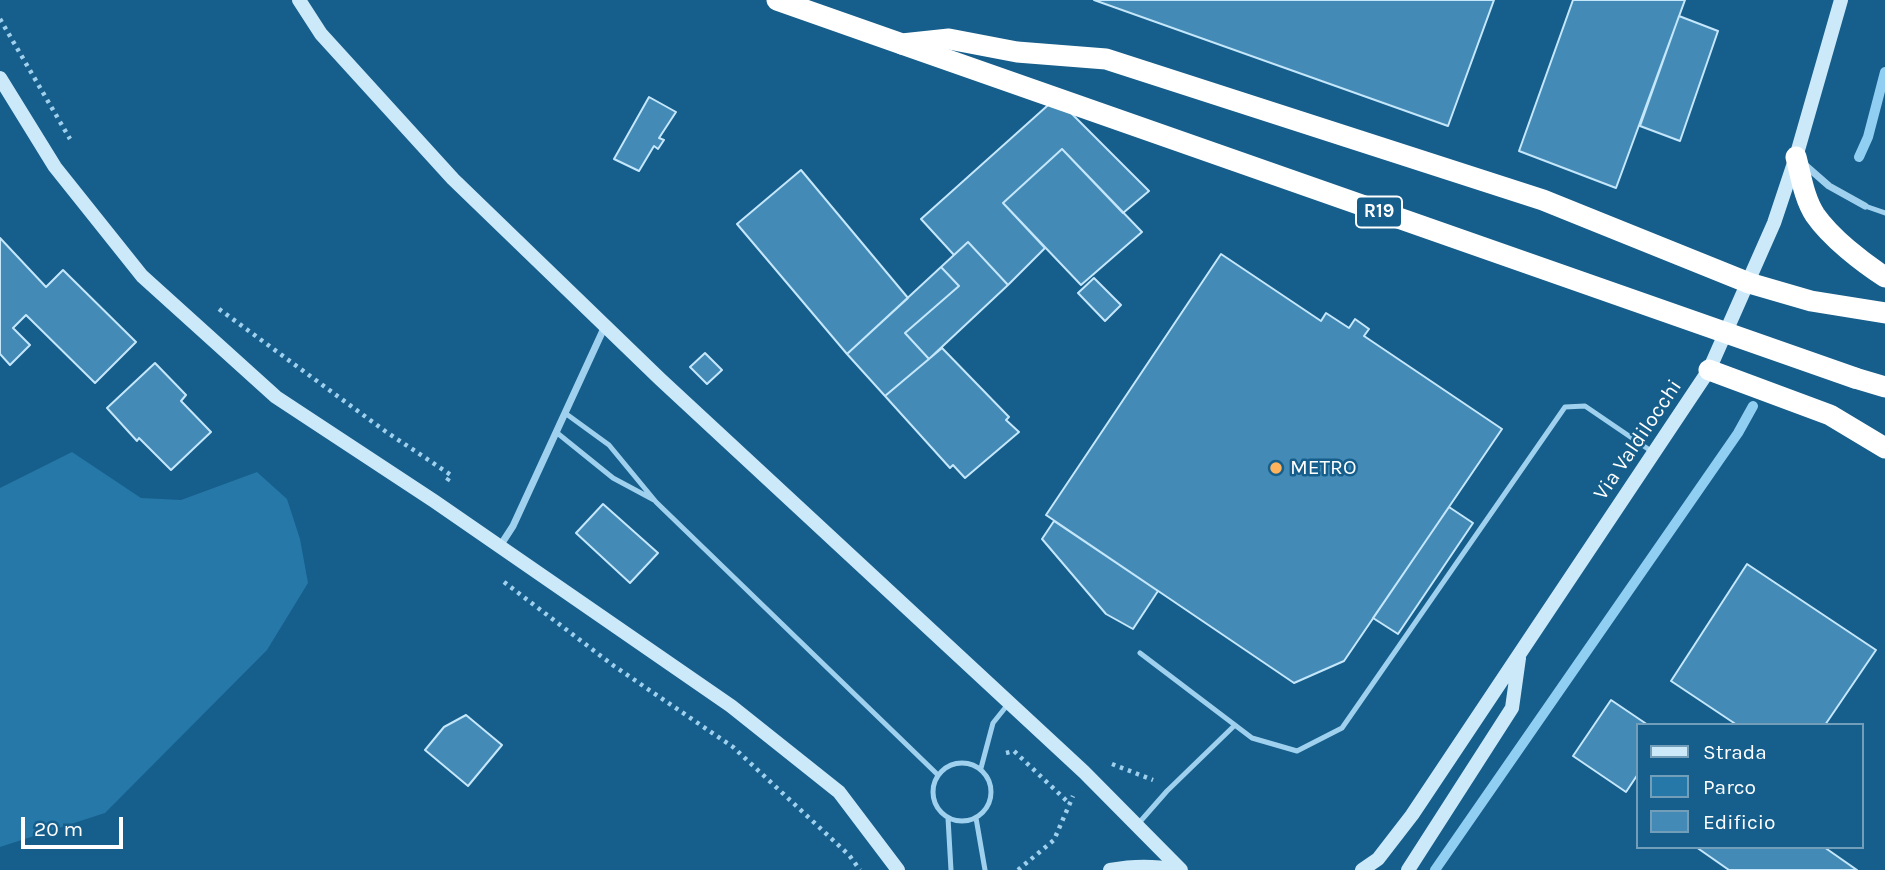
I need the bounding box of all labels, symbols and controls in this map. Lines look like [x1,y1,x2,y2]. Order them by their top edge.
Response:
road number: R19 [1356,196,1402,228]
street label: Via Valdilocchi [1588,375,1688,505]
place label: METRO [1290,455,1357,481]
marker: METRO [1268,460,1284,476]
legend [1636,723,1864,849]
text: Strada [1703,740,1767,764]
text: Parco [1703,775,1756,799]
scale bar [24,804,126,848]
text: Edificio [1703,810,1776,834]
text: 20 m [34,817,83,841]

